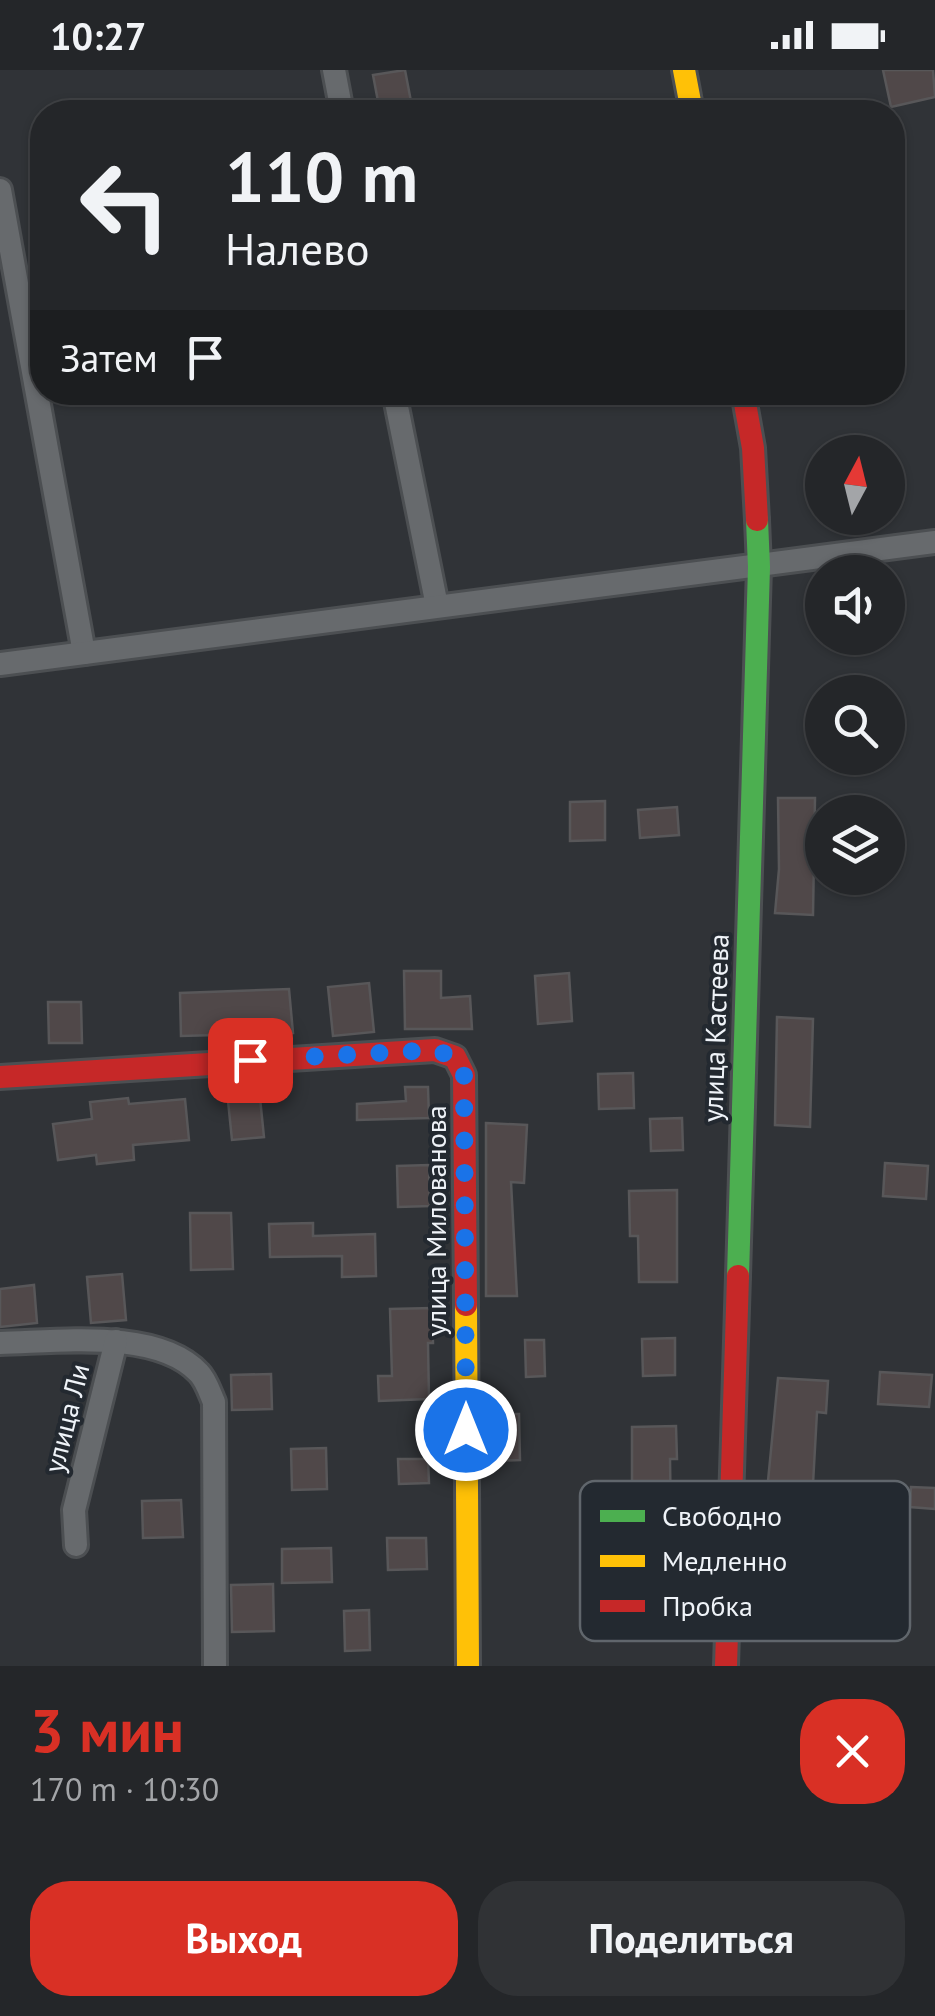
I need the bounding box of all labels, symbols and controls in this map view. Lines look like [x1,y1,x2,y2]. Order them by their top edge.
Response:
text: 10:27 [50,11,146,60]
text: 110 m [225,131,418,221]
icon: left [60,140,190,270]
text: Налево [225,219,370,277]
icon: arrive [178,330,233,385]
text: Затем [60,333,158,382]
north arrow [805,435,905,535]
map controls [805,435,905,895]
button: sound [805,555,905,655]
button: search [805,675,905,775]
button: layers [805,795,905,895]
street label: улица Кастеева [693,933,737,1123]
pin [208,1018,293,1103]
icon: arrive [223,1033,278,1088]
street label: улица Милованова [417,1105,454,1337]
street label: улица Ли [35,1360,97,1476]
position arrow [414,1378,518,1482]
legend [580,1481,910,1641]
text: Свободно [662,1497,782,1534]
text: Медленно [662,1542,787,1579]
text: Пробка [662,1587,753,1624]
text: 3 мин [30,1691,184,1769]
button: close [800,1699,905,1804]
text: 170 m · 10:30 [30,1768,219,1810]
button: Выход [30,1881,458,1996]
button: Поделиться [478,1881,905,1996]

